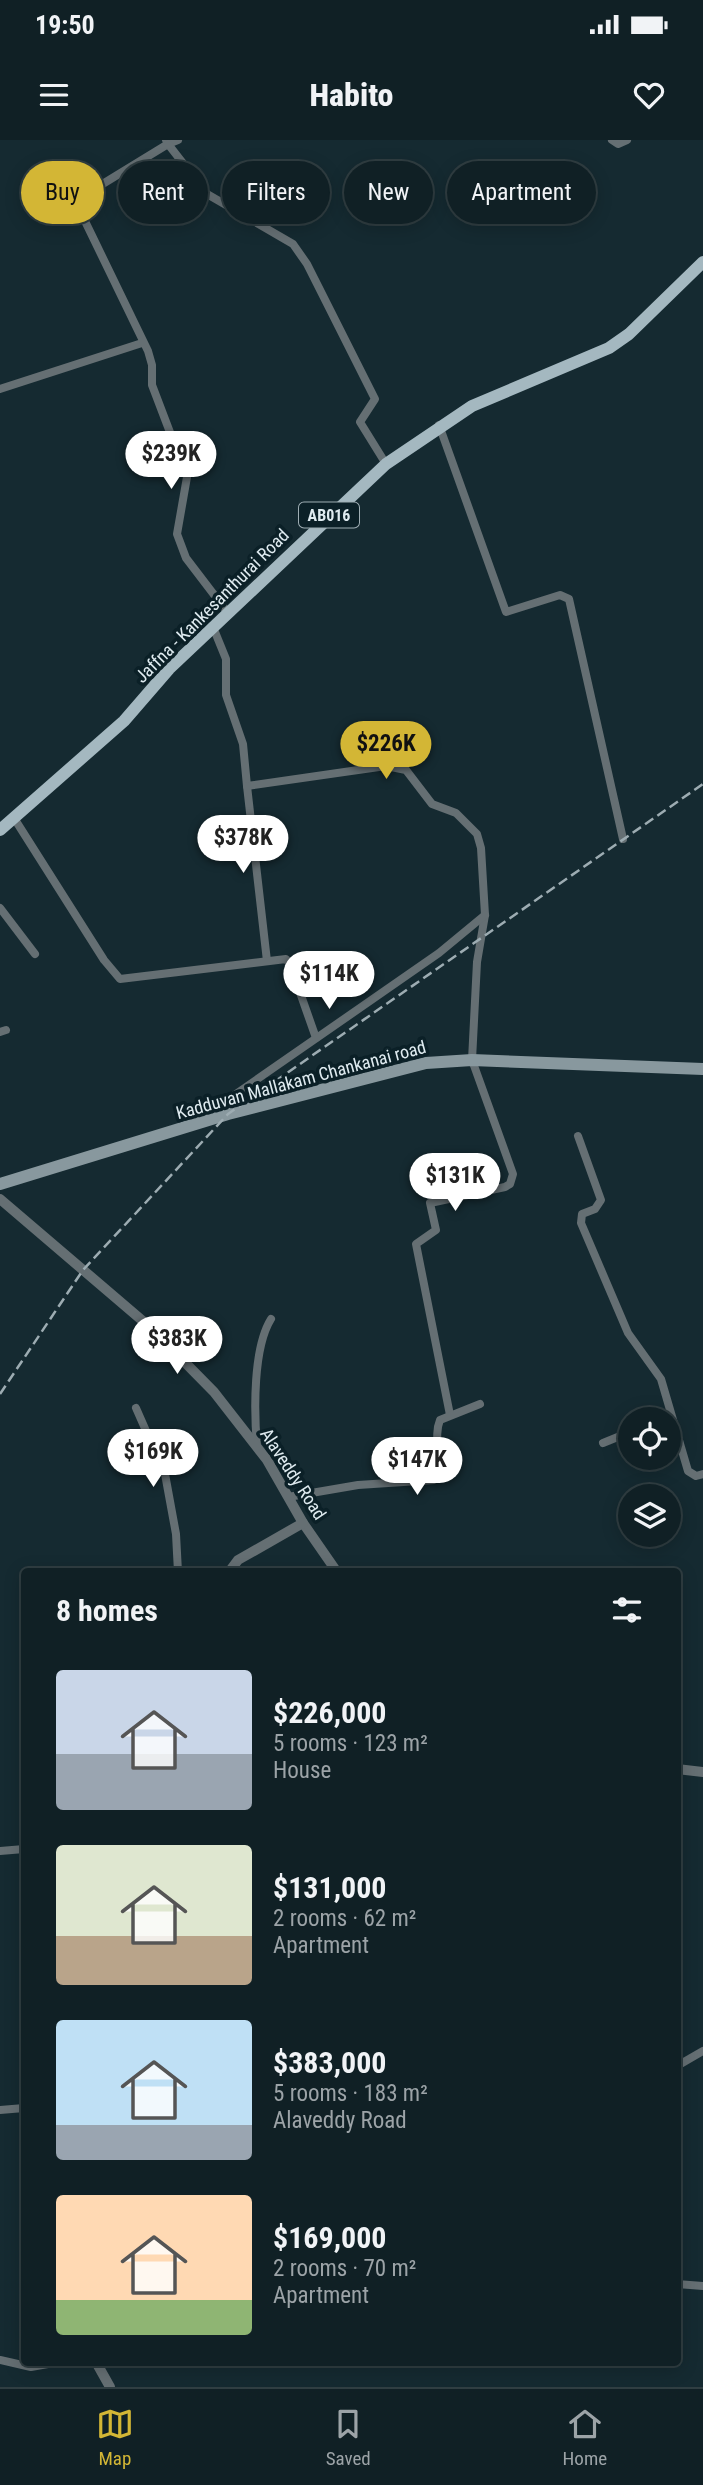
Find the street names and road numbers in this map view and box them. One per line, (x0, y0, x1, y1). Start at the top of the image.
road number: AB016 (299, 502, 359, 528)
street label: Jaffna - Kankesanthurai Road (130, 524, 293, 687)
street label: Kadduvan Mallakam Chankanai road (174, 1036, 428, 1123)
street label: Alaveddy Road (256, 1424, 331, 1523)

